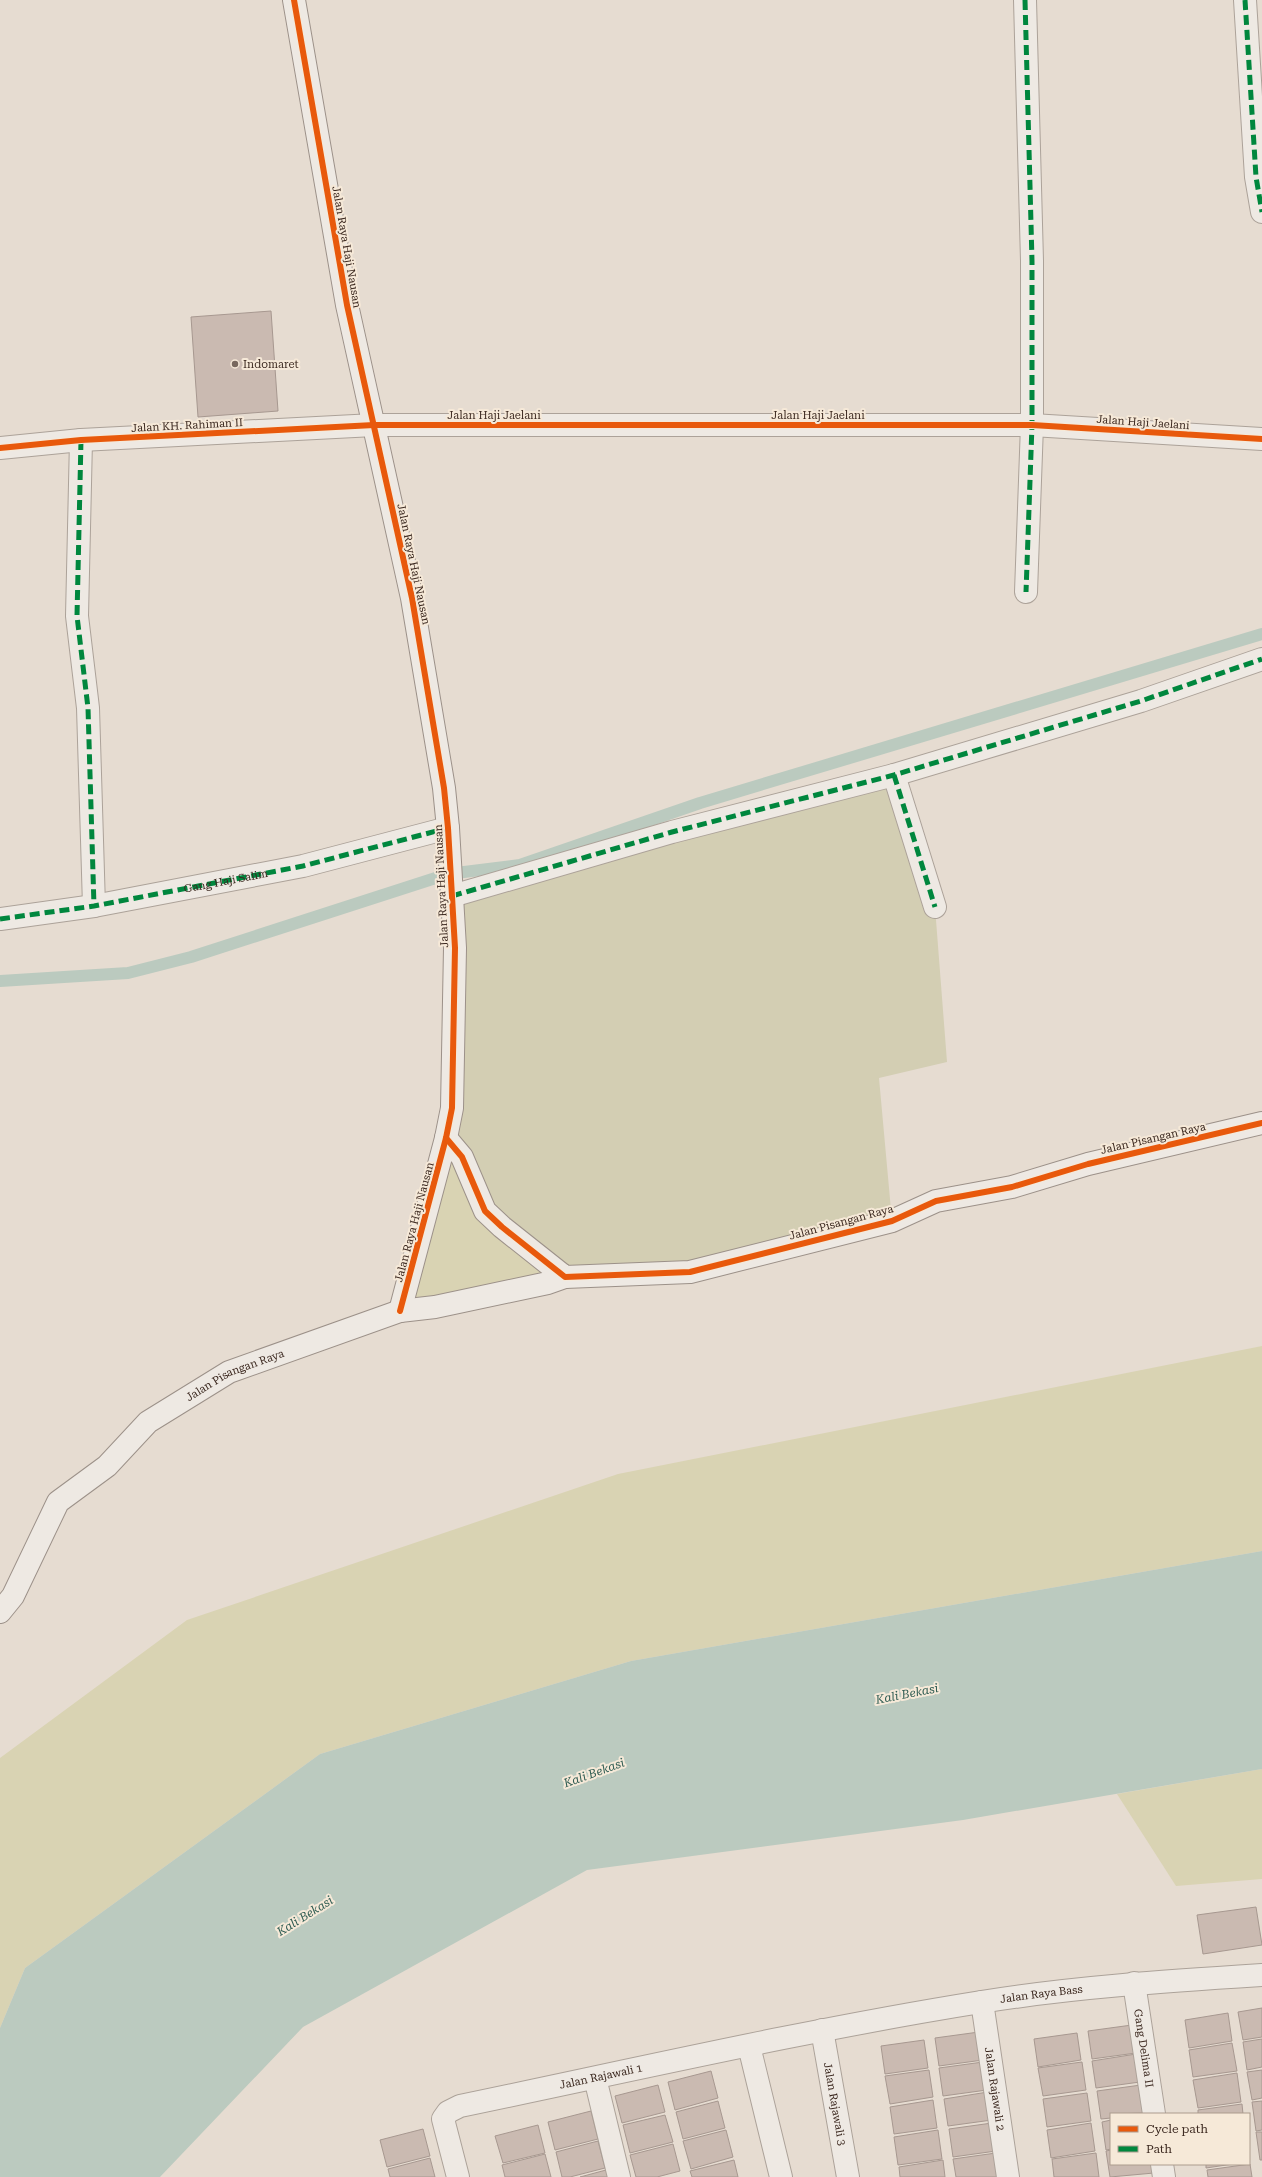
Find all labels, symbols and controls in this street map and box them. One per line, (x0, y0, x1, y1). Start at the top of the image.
street label: Jalan Raya Haji Nausan (329, 185, 364, 309)
place label: Indomaret (243, 358, 299, 371)
marker: Indomaret (230, 359, 240, 369)
street label: Jalan Haji Jaelani (447, 409, 541, 422)
street label: Jalan Haji Jaelani (771, 409, 865, 422)
street label: Jalan Haji Jaelani (1096, 413, 1190, 432)
street label: Jalan KH. Rahiman II (131, 416, 243, 435)
street label: Jalan Raya Haji Nausan (394, 502, 433, 626)
street label: Jalan Raya Haji Nausan (432, 824, 451, 948)
street label: Gang Haji Salim (183, 867, 269, 896)
street label: Jalan Pisangan Raya (1099, 1120, 1207, 1157)
street label: Jalan Raya Haji Nausan (392, 1161, 437, 1284)
street label: Jalan Pisangan Raya (788, 1202, 895, 1243)
street label: Jalan Pisangan Raya (184, 1347, 286, 1404)
water label: Kali Bekasi (874, 1681, 940, 1707)
water label: Kali Bekasi (561, 1755, 626, 1791)
water label: Kali Bekasi (274, 1893, 336, 1939)
street label: Jalan Raya Bass (999, 1983, 1083, 2006)
street label: Gang Delima II (1131, 2008, 1156, 2089)
street label: Jalan Rajawali 2 (982, 2046, 1007, 2132)
street label: Jalan Rajawali 1 (558, 2061, 644, 2092)
street label: Jalan Rajawali 3 (821, 2061, 848, 2147)
legend (1110, 2113, 1250, 2165)
text: Cycle path (1146, 2122, 1208, 2136)
text: Path (1146, 2142, 1172, 2156)

